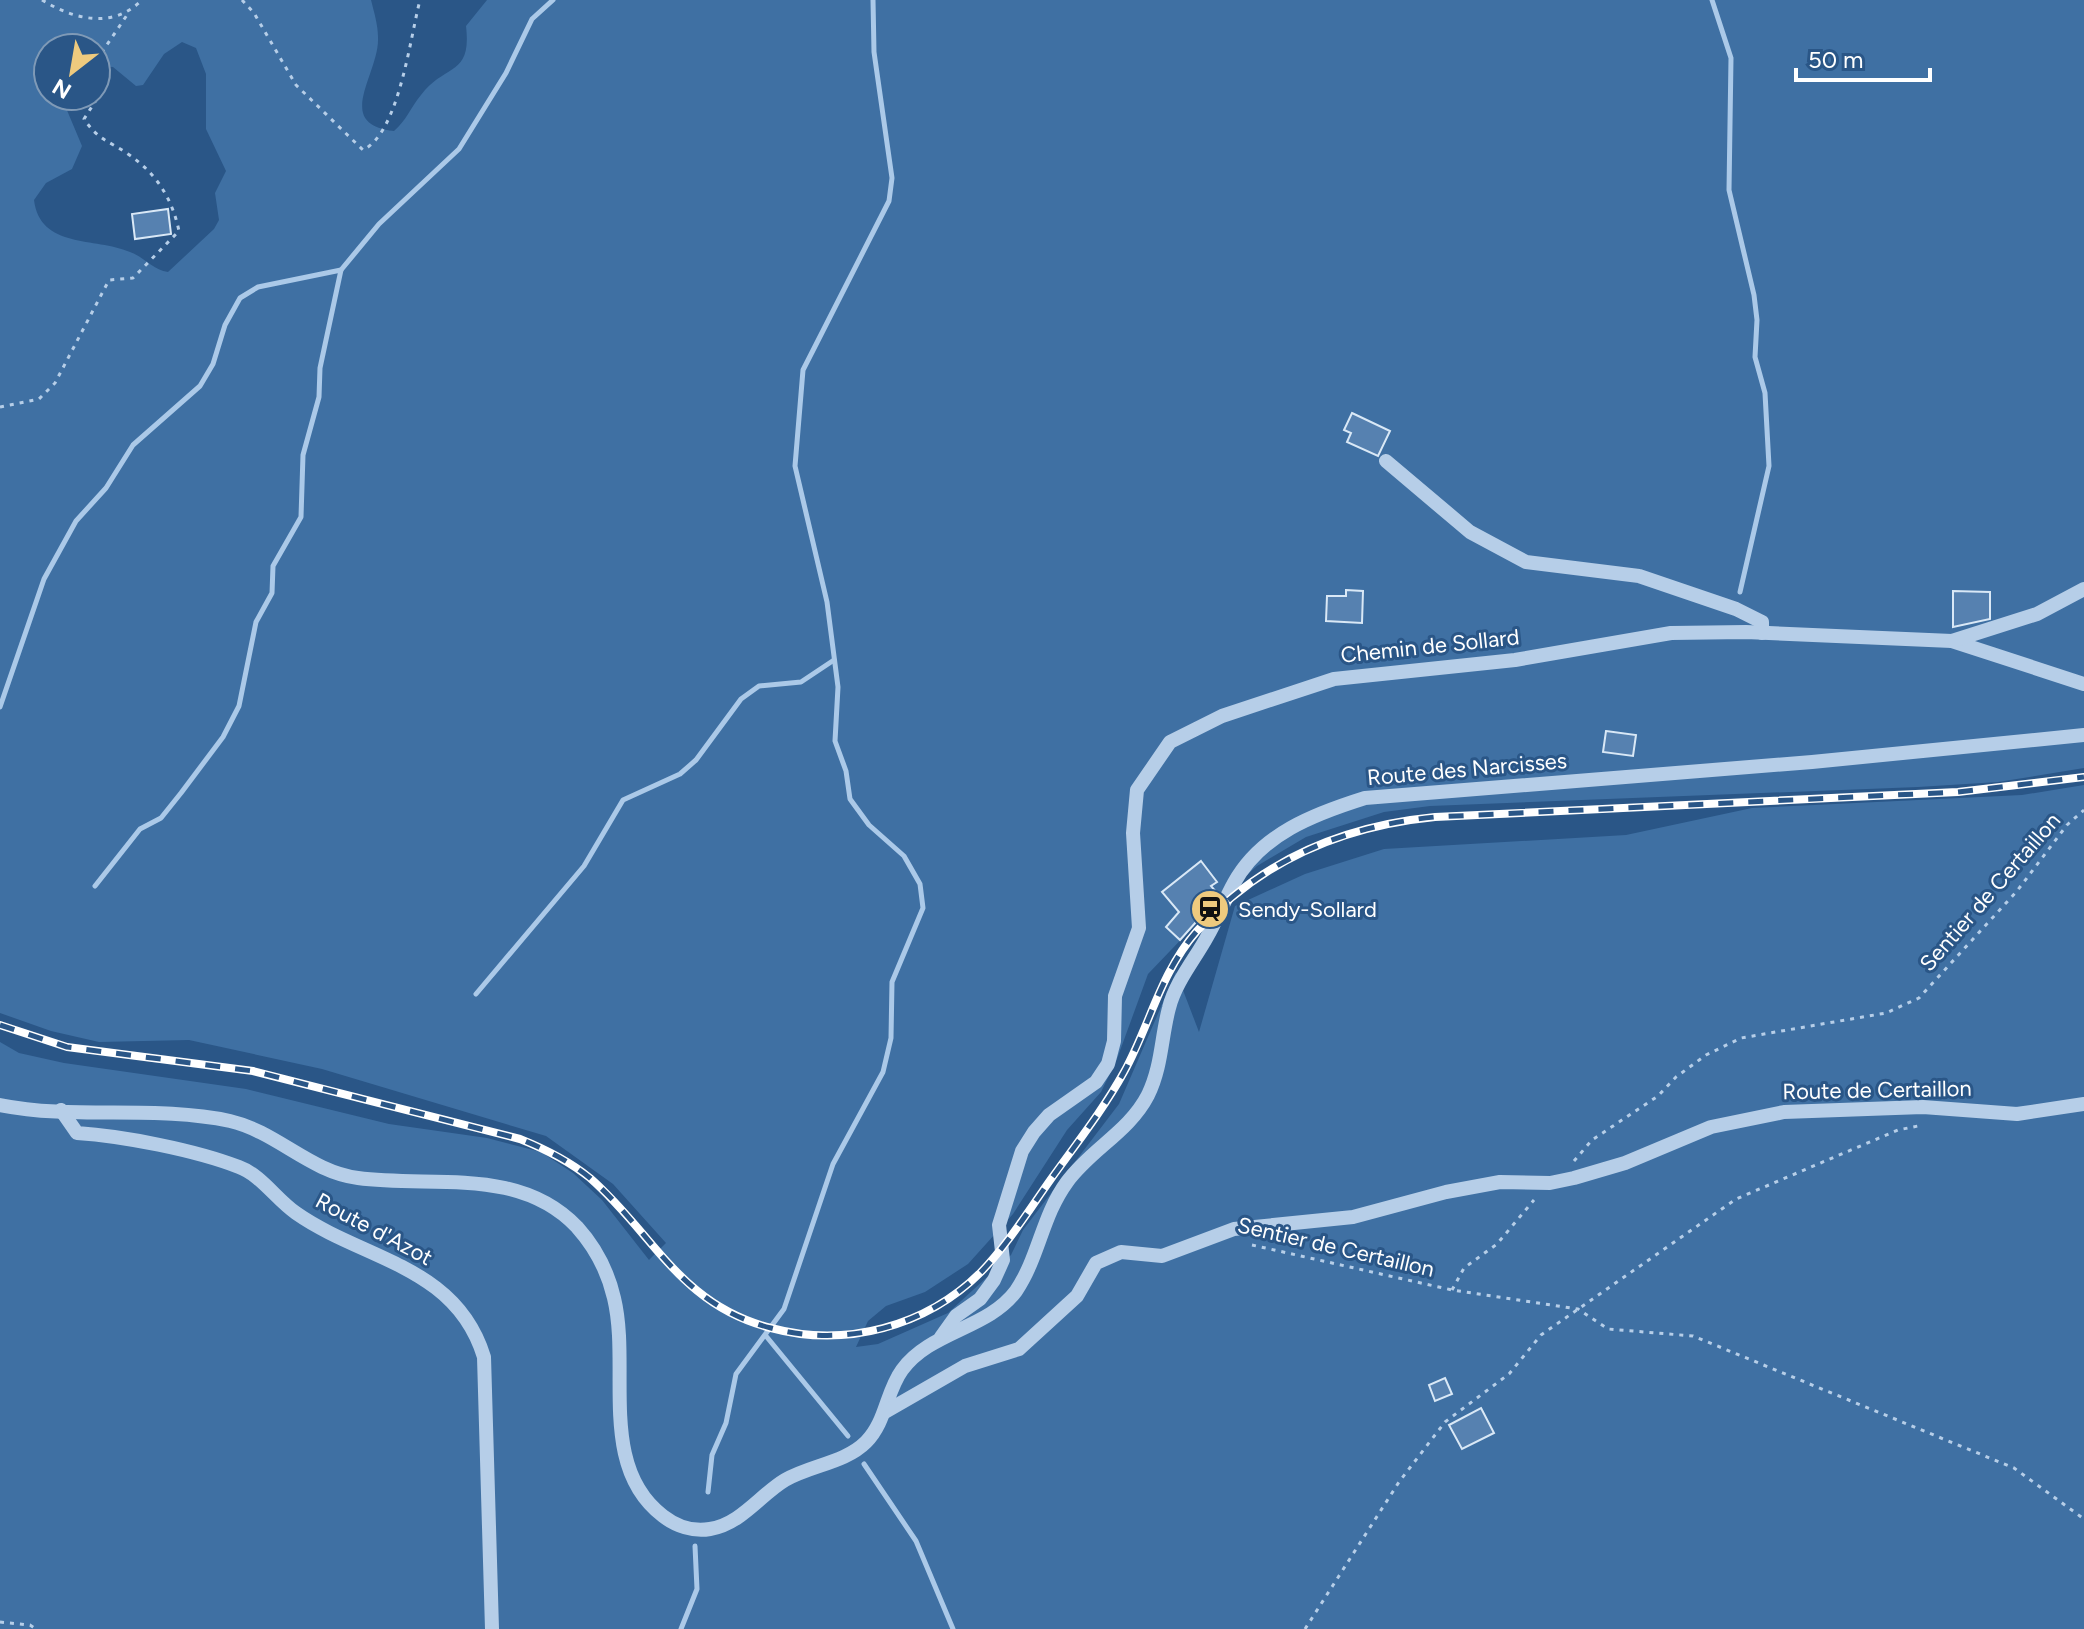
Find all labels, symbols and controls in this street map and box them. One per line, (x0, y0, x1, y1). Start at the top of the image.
north arrow (32, 32, 112, 112)
scale bar (1796, 32, 1930, 82)
text: 50 m (1808, 45, 1864, 74)
text: N (48, 73, 76, 105)
street label: Chemin de Sollard (1339, 623, 1521, 669)
street label: Route des Narcisses (1366, 747, 1568, 791)
street label: Sentier de Certaillon (1914, 807, 2066, 977)
station icon: Sendy-Sollard (1189, 888, 1231, 930)
place label: Sendy-Sollard (1238, 896, 1377, 923)
street label: Route de Certaillon (1782, 1075, 1972, 1105)
street label: Route d'Azot (311, 1187, 437, 1271)
street label: Sentier de Certaillon (1235, 1211, 1437, 1283)

